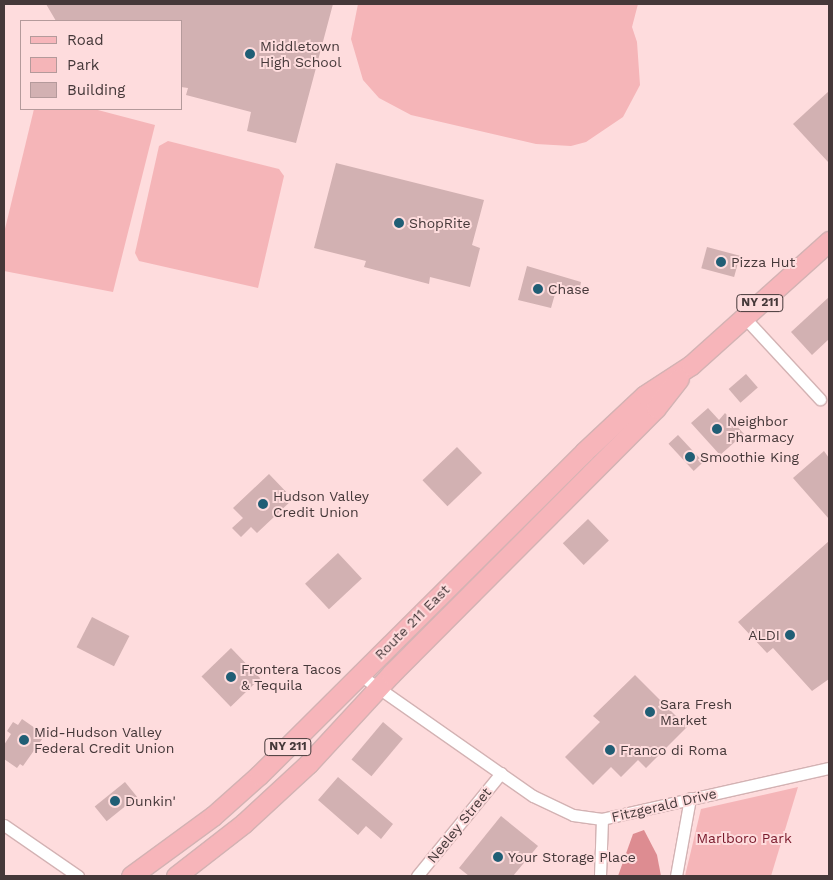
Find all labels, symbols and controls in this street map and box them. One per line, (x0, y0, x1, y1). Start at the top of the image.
legend (20, 20, 182, 110)
text: Road (67, 31, 104, 49)
place label: Middletown High School (260, 38, 341, 70)
marker: Middletown High School (244, 48, 256, 60)
text: Park (67, 56, 99, 74)
text: Building (67, 81, 125, 99)
place label: ShopRite (409, 215, 471, 231)
marker: ShopRite (393, 217, 405, 229)
place label: Pizza Hut (731, 254, 796, 270)
marker: Pizza Hut (715, 256, 727, 268)
place label: Chase (548, 281, 590, 297)
marker: Chase (532, 283, 544, 295)
road number: NY 211 (735, 294, 785, 312)
place label: Neighbor Pharmacy (727, 413, 794, 446)
marker: Neighbor Pharmacy (711, 423, 723, 435)
place label: Smoothie King (700, 449, 799, 465)
marker: Smoothie King (684, 451, 696, 463)
place label: Hudson Valley Credit Union (273, 488, 369, 520)
marker: Hudson Valley Credit Union (257, 498, 269, 510)
street label: Route 211 East (371, 581, 453, 663)
place label: ALDI (748, 627, 780, 643)
marker: ALDI (784, 629, 796, 641)
place label: Frontera Tacos & Tequila (241, 661, 342, 694)
marker: Frontera Tacos & Tequila (225, 671, 237, 683)
place label: Sara Fresh Market (660, 696, 733, 729)
marker: Sara Fresh Market (644, 706, 656, 718)
place label: Mid-Hudson Valley Federal Credit Union (34, 724, 175, 756)
marker: Mid-Hudson Valley Federal Credit Union (18, 734, 30, 746)
road number: NY 211 (263, 738, 313, 756)
place label: Franco di Roma (620, 742, 727, 758)
marker: Franco di Roma (604, 744, 616, 756)
street label: Neeley Street (423, 784, 495, 866)
street label: Fitzgerald Drive (610, 785, 718, 825)
place label: Dunkin' (125, 793, 176, 809)
marker: Dunkin' (109, 795, 121, 807)
park label: Marlboro Park (696, 830, 792, 846)
place label: Your Storage Place (508, 849, 636, 865)
marker: Your Storage Place (492, 851, 504, 863)

